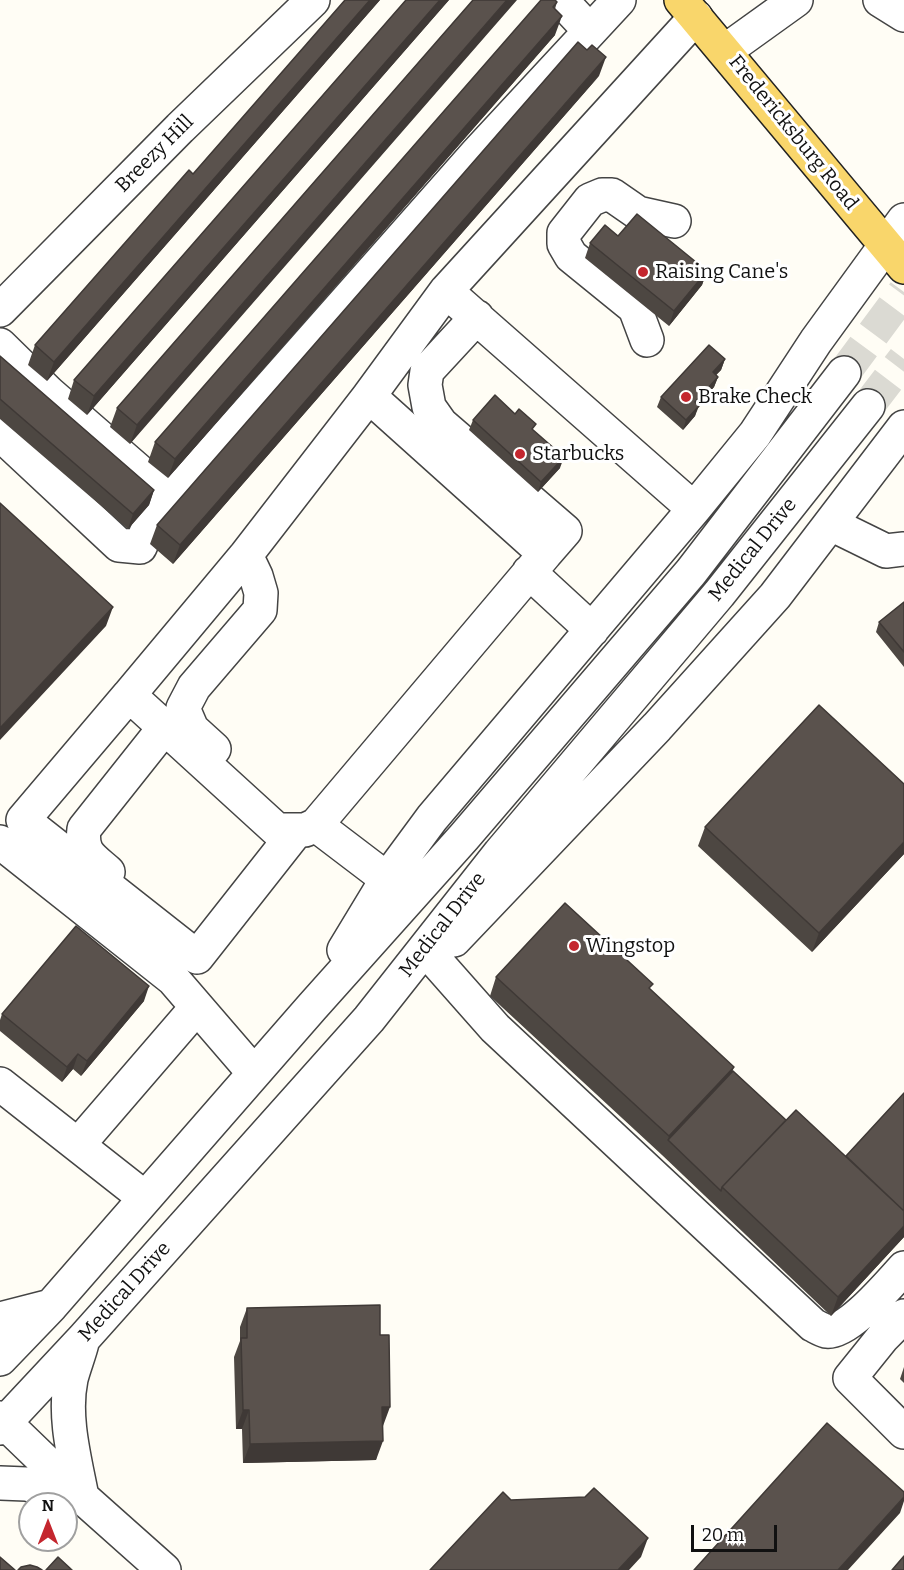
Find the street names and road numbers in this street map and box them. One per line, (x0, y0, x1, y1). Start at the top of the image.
street label: Fredericksburg Road (723, 51, 863, 215)
street label: Breezy Hill (111, 110, 199, 198)
street label: Medical Drive (704, 493, 802, 607)
street label: Medical Drive (395, 868, 491, 982)
street label: Medical Drive (74, 1237, 176, 1347)

